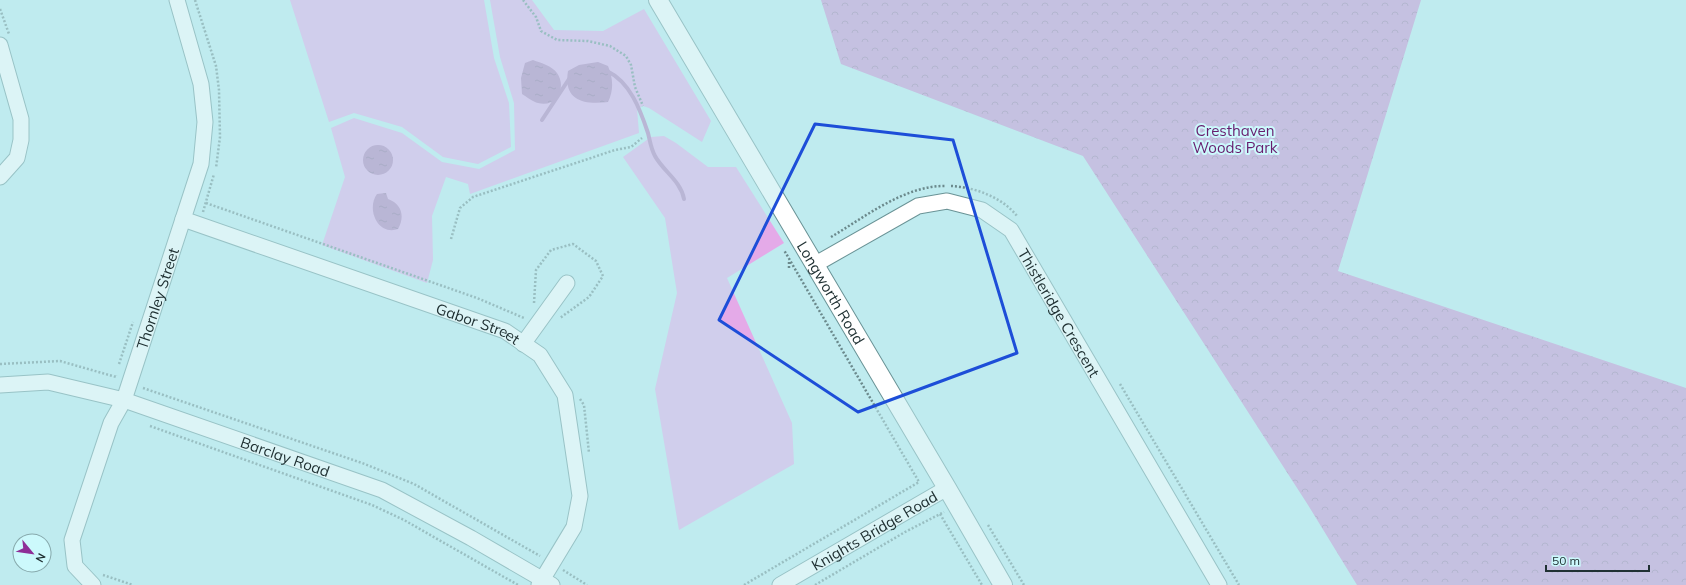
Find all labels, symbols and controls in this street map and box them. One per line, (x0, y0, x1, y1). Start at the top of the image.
park label: Cresthaven Woods Park (1193, 121, 1278, 157)
street label: Longworth Road (793, 237, 869, 348)
street label: Thornley Street (132, 245, 183, 352)
street label: Thistleridge Crescent (1014, 245, 1104, 380)
street label: Gabor Street (434, 298, 524, 348)
street label: Barclay Road (238, 432, 332, 481)
street label: Knights Bridge Road (808, 486, 941, 574)
north arrow (12, 533, 52, 573)
scale bar (1546, 547, 1649, 573)
text: N (33, 551, 49, 565)
text: 50 m (1552, 553, 1580, 568)

